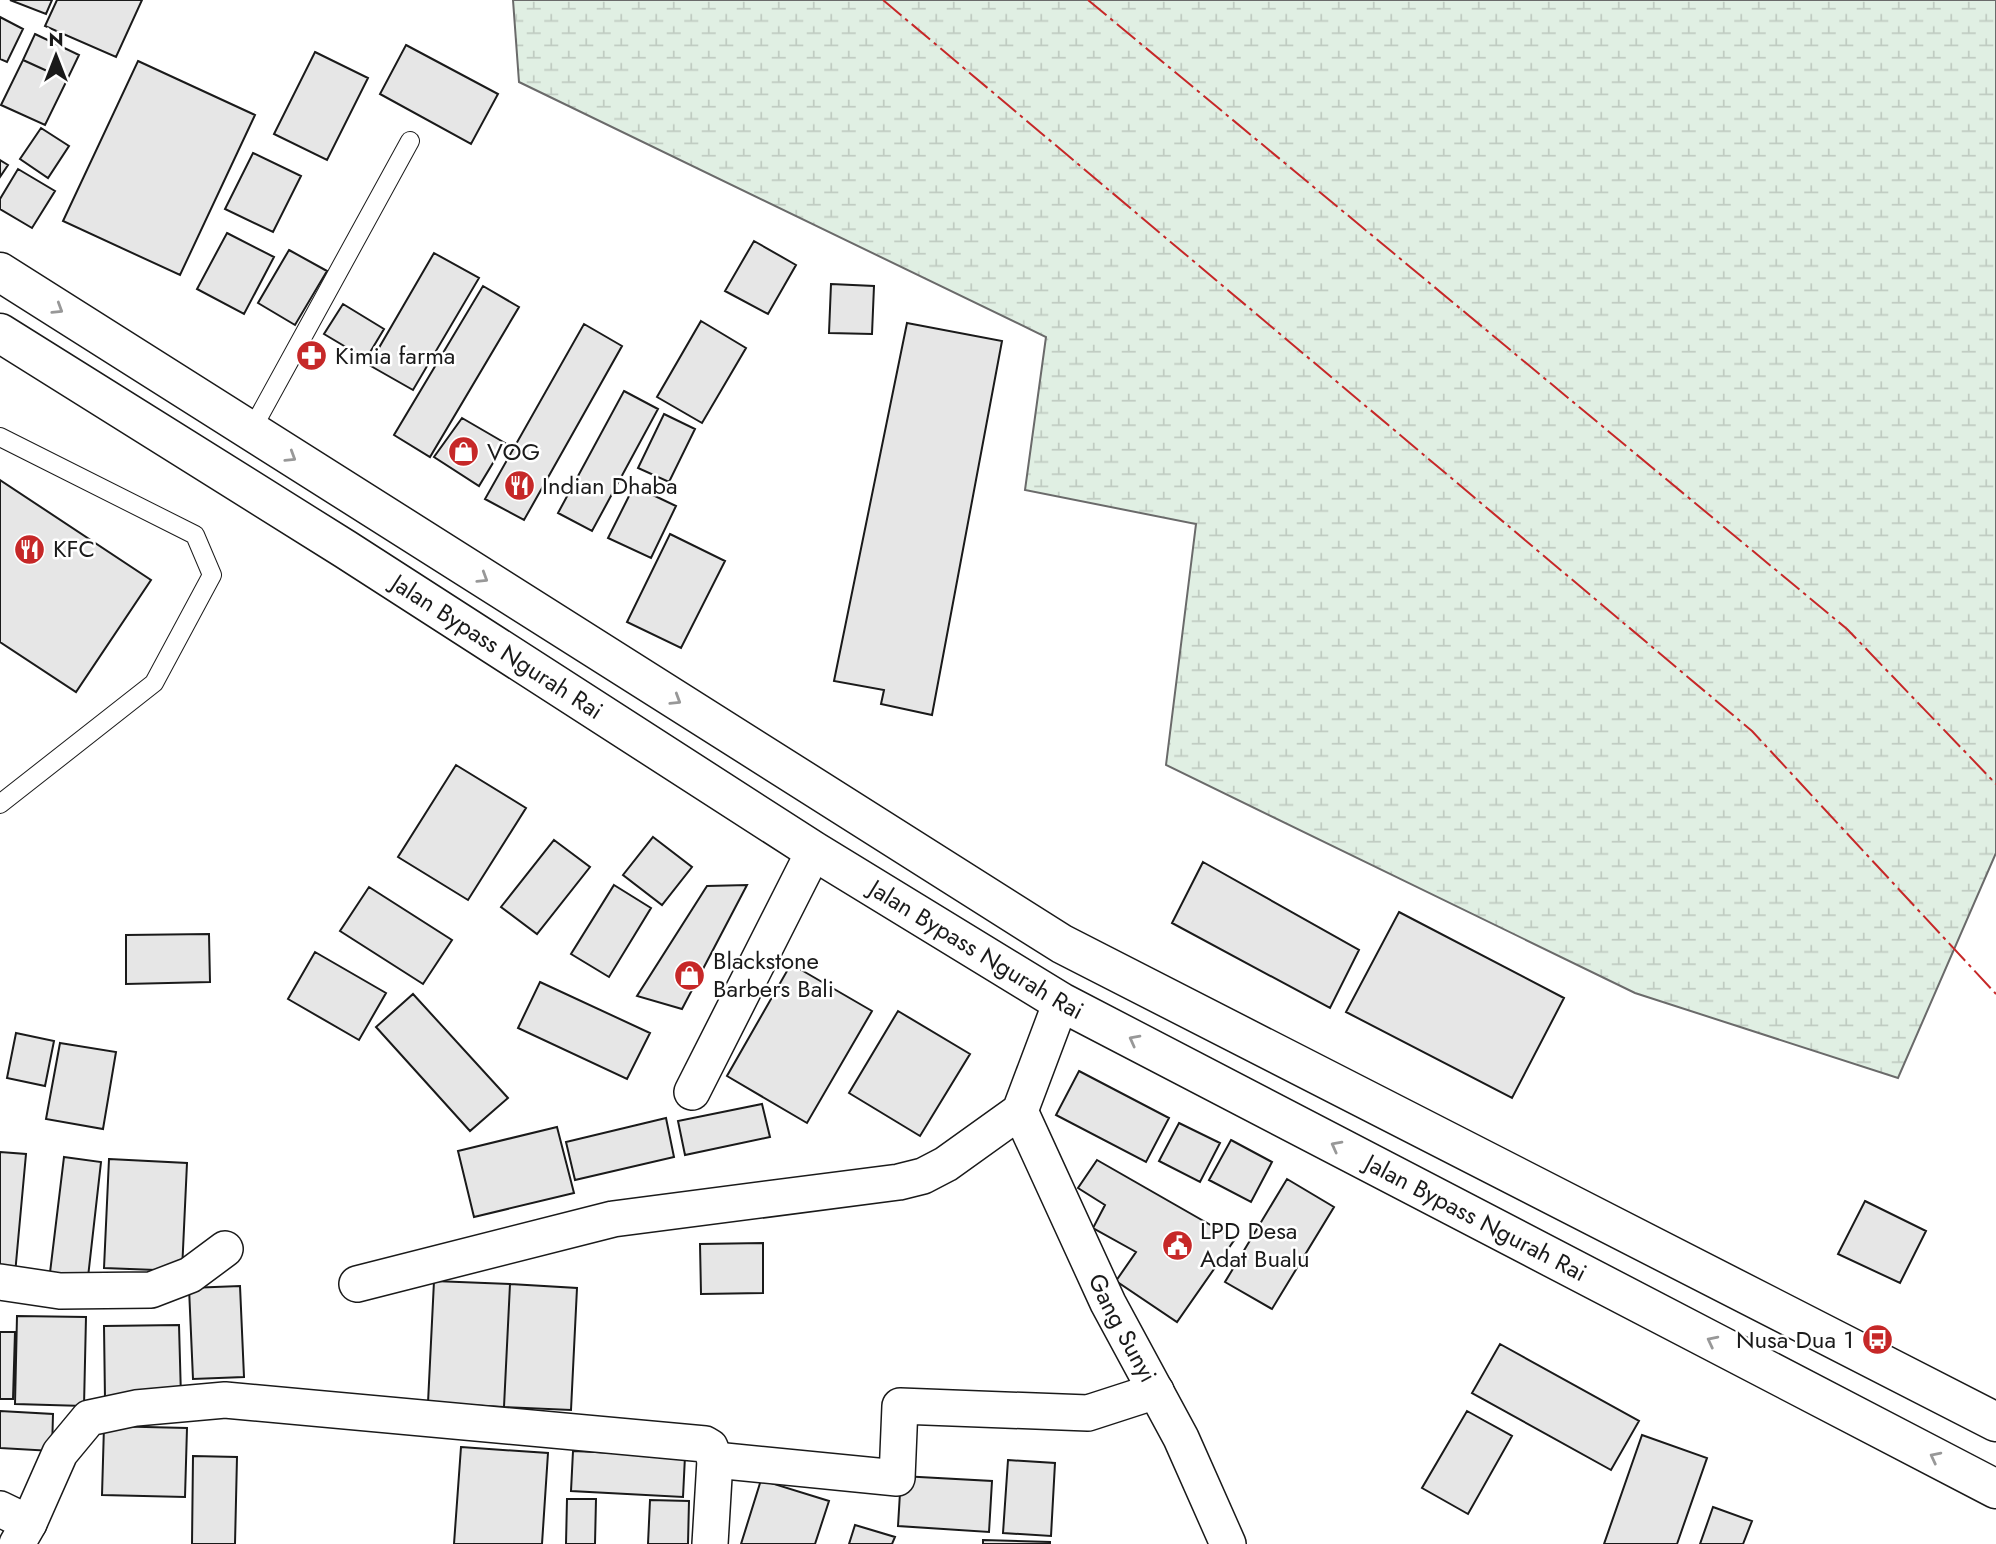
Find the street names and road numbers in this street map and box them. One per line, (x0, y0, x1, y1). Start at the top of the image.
street label: Jalan Bypass Ngurah Rai (382, 564, 610, 728)
street label: Jalan Bypass Ngurah Rai (860, 869, 1090, 1028)
street label: Jalan Bypass Ngurah Rai (1356, 1144, 1593, 1290)
street label: Gang Sunyi (1080, 1268, 1166, 1389)

